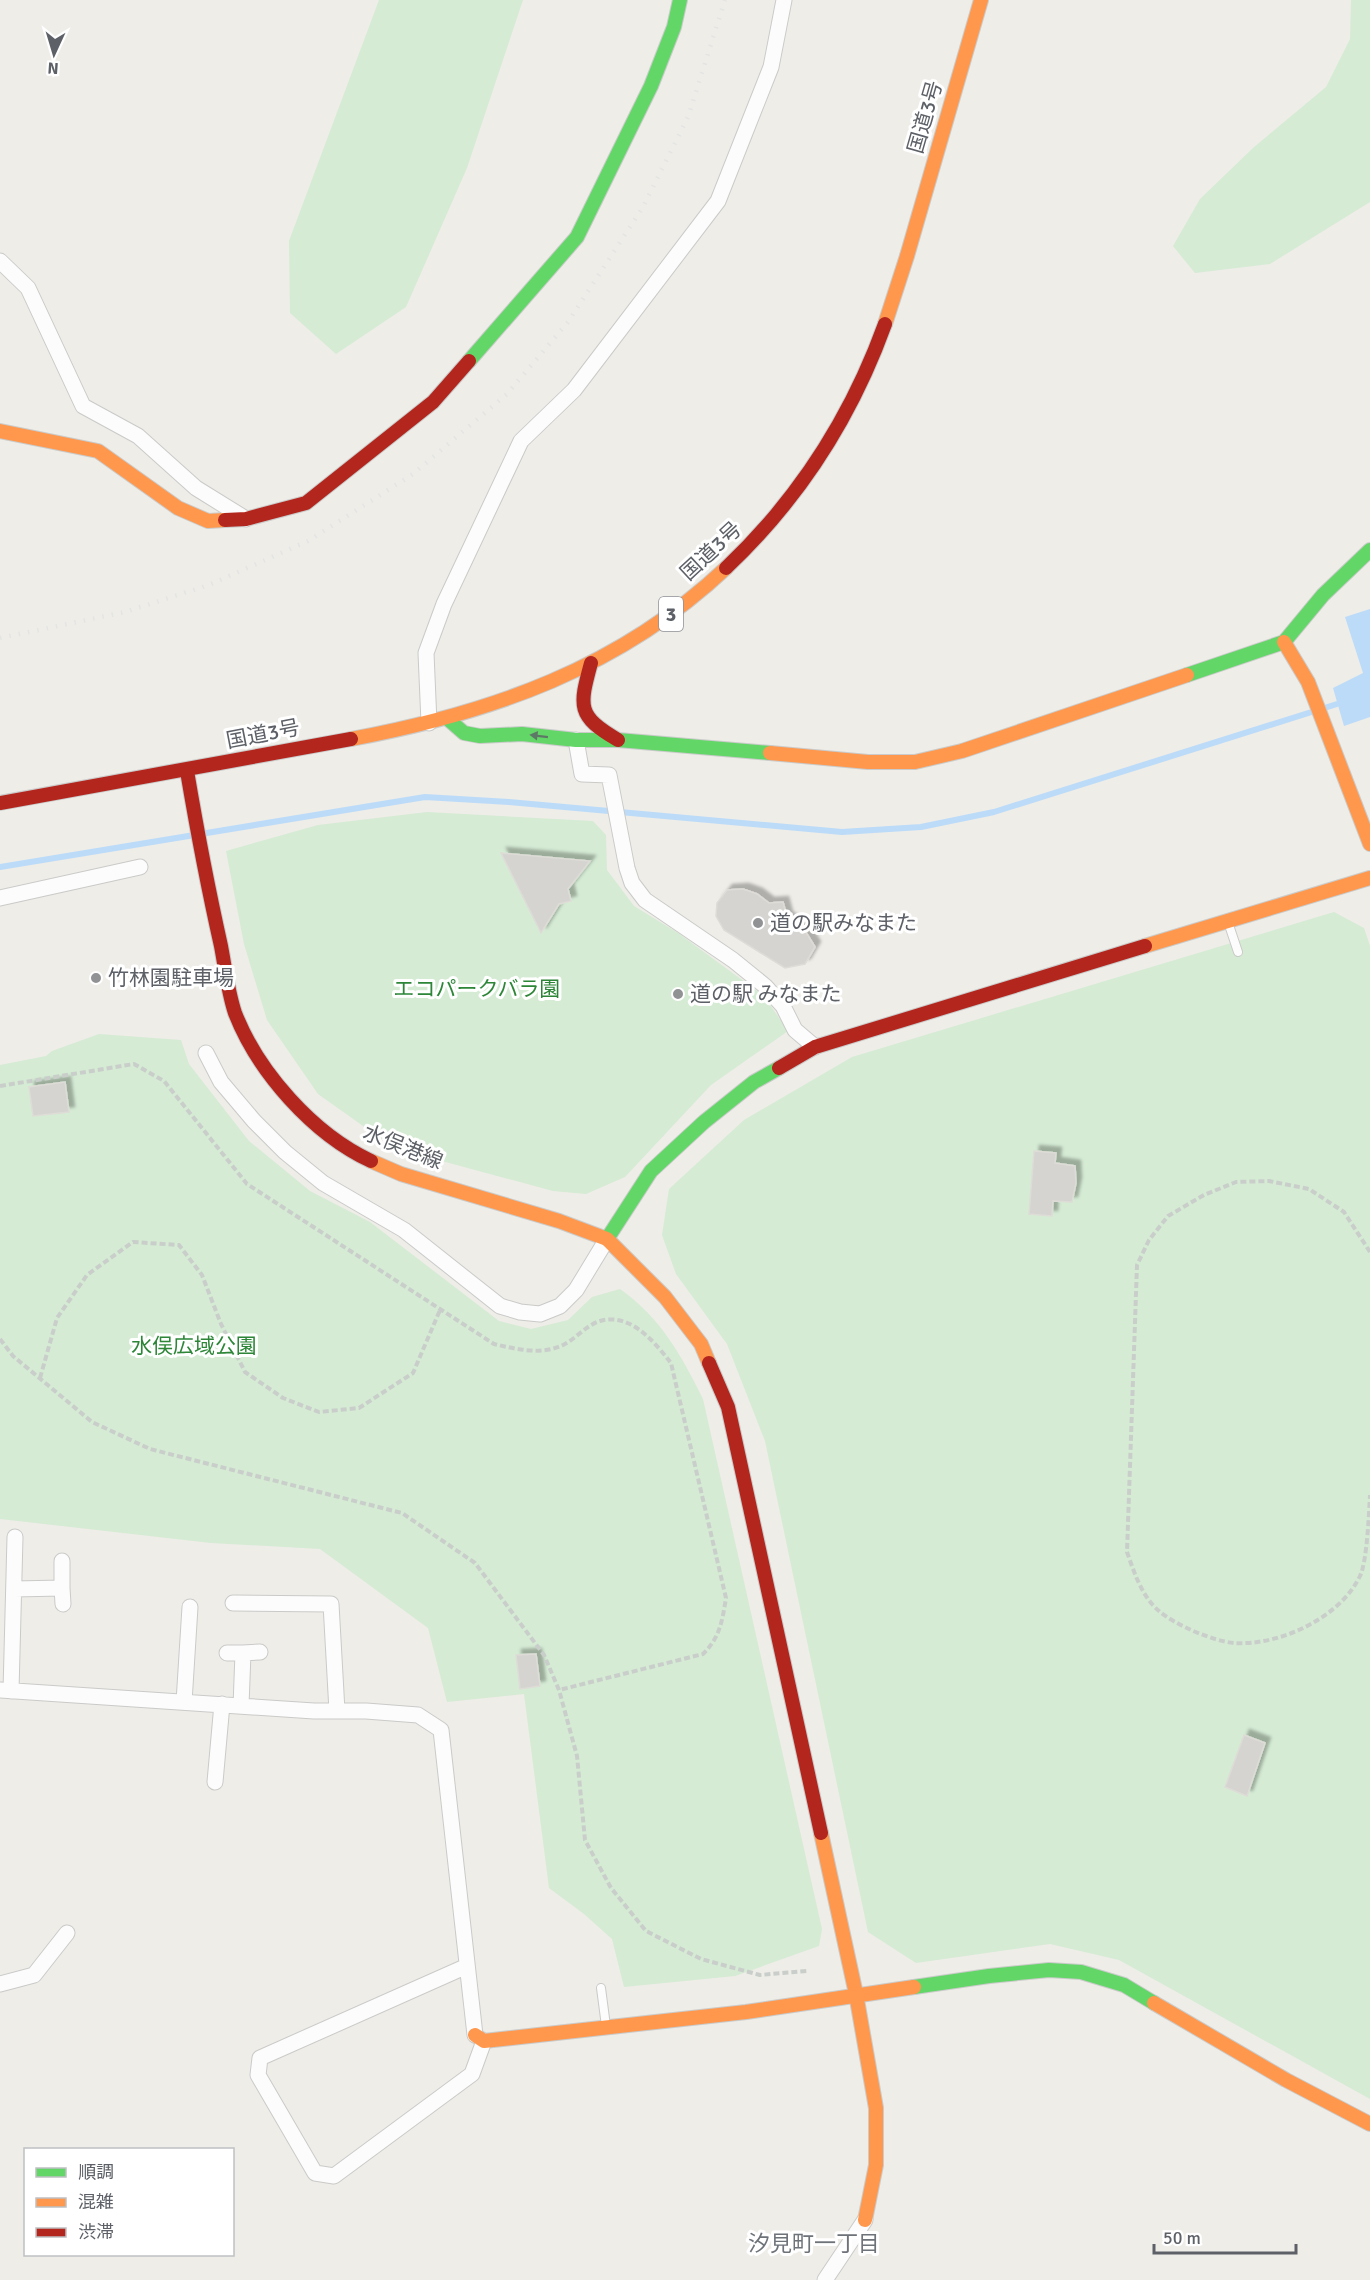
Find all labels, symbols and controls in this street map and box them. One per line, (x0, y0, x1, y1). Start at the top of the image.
north arrow (24, 24, 84, 84)
text: N (47, 58, 59, 78)
street label: 国道3号 (902, 78, 948, 156)
street label: 国道3号 (675, 516, 747, 586)
road number: 3 (659, 597, 683, 631)
street label: 国道3号 (224, 714, 302, 754)
one-way arrow (529, 731, 548, 741)
place label: 道の駅みなまた (770, 910, 917, 936)
marker: 道の駅みなまた (751, 916, 765, 930)
place label: 竹林園駐車場 (108, 965, 234, 991)
marker: 竹林園駐車場 (89, 971, 103, 985)
park label: エコパークバラ園 (394, 976, 560, 1002)
place label: 道の駅 みなまた (690, 981, 842, 1007)
marker: 道の駅 みなまた (671, 987, 685, 1001)
street label: 水俣港線 (359, 1119, 447, 1175)
park label: 水俣広域公園 (131, 1333, 257, 1359)
legend (24, 2148, 234, 2256)
text: 順調 (78, 2161, 114, 2183)
text: 混雑 (78, 2191, 114, 2213)
scale bar (1154, 2217, 1296, 2255)
text: 渋滞 (78, 2221, 114, 2243)
text: 50 m (1163, 2227, 1201, 2249)
district label: 汐見町一丁目 (748, 2230, 880, 2257)

